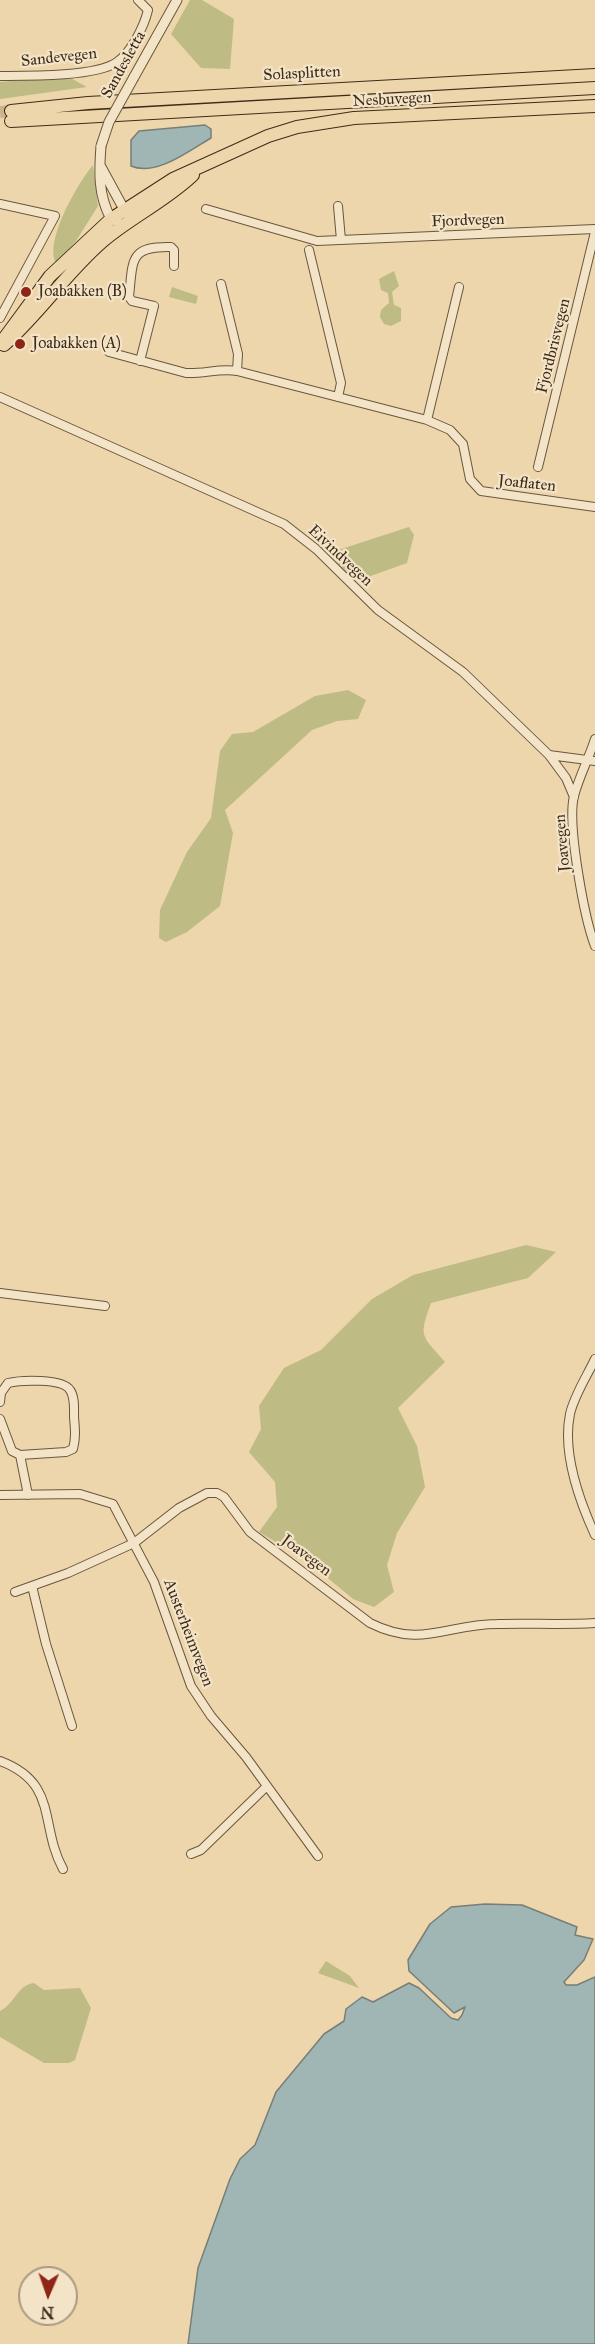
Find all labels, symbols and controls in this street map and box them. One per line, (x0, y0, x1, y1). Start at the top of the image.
street label: Sandesletta (98, 28, 150, 102)
street label: Sandevegen (20, 44, 98, 72)
street label: Solasplitten (263, 62, 341, 86)
street label: Nesbuvegen (352, 88, 432, 112)
street label: Fjordvegen (431, 210, 505, 232)
place label: Joabakken (B) (38, 282, 127, 302)
marker: Joabakken (B) (19, 285, 33, 299)
street label: Fjordbrisvegen (533, 296, 575, 396)
place label: Joabakken (A) (32, 334, 121, 354)
marker: Joabakken (A) (13, 337, 27, 351)
street label: Joaflaten (497, 471, 557, 497)
street label: Eivindvegen (304, 521, 376, 591)
street label: Joavegen (551, 813, 575, 873)
street label: Joavegen (277, 1531, 335, 1581)
street label: Austerheimvegen (159, 1577, 217, 1689)
north arrow (18, 2266, 78, 2326)
text: N (40, 2303, 55, 2322)

